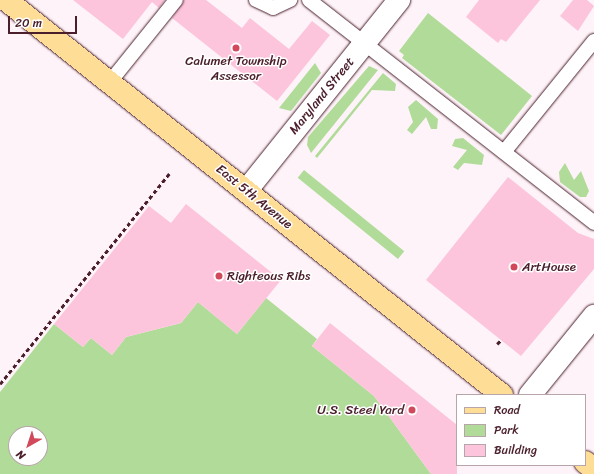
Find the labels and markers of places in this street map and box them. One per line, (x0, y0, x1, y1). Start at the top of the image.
marker: Calumet Township Assessor (231, 43, 241, 53)
place label: Calumet Township Assessor (185, 54, 287, 85)
place label: ArtHouse (522, 259, 576, 275)
marker: ArtHouse (509, 262, 519, 272)
place label: Righteous Ribs (227, 268, 311, 284)
marker: Righteous Ribs (214, 271, 224, 281)
place label: U.S. Steel Yard (317, 402, 404, 418)
marker: U.S. Steel Yard (407, 405, 417, 415)

